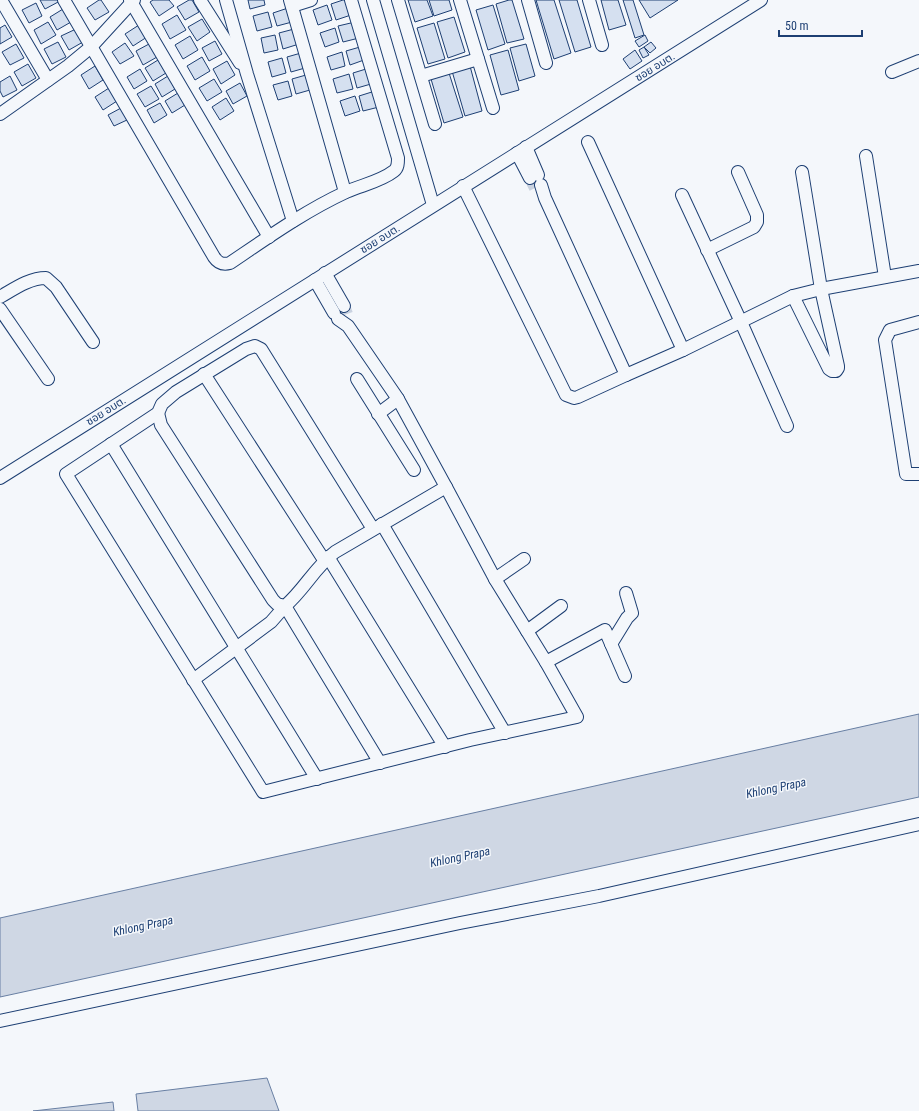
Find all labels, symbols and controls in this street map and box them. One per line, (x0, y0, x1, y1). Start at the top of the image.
scale bar (779, 12, 862, 38)
text: 50 m (785, 19, 809, 33)
street label: ซอย อบต. (633, 50, 677, 84)
street label: ซอย อบต. (358, 222, 402, 256)
street label: ซอย อบต. (84, 394, 128, 428)
water label: Khlong Prapa (745, 775, 807, 801)
water label: Khlong Prapa (429, 844, 491, 870)
water label: Khlong Prapa (112, 913, 174, 939)

